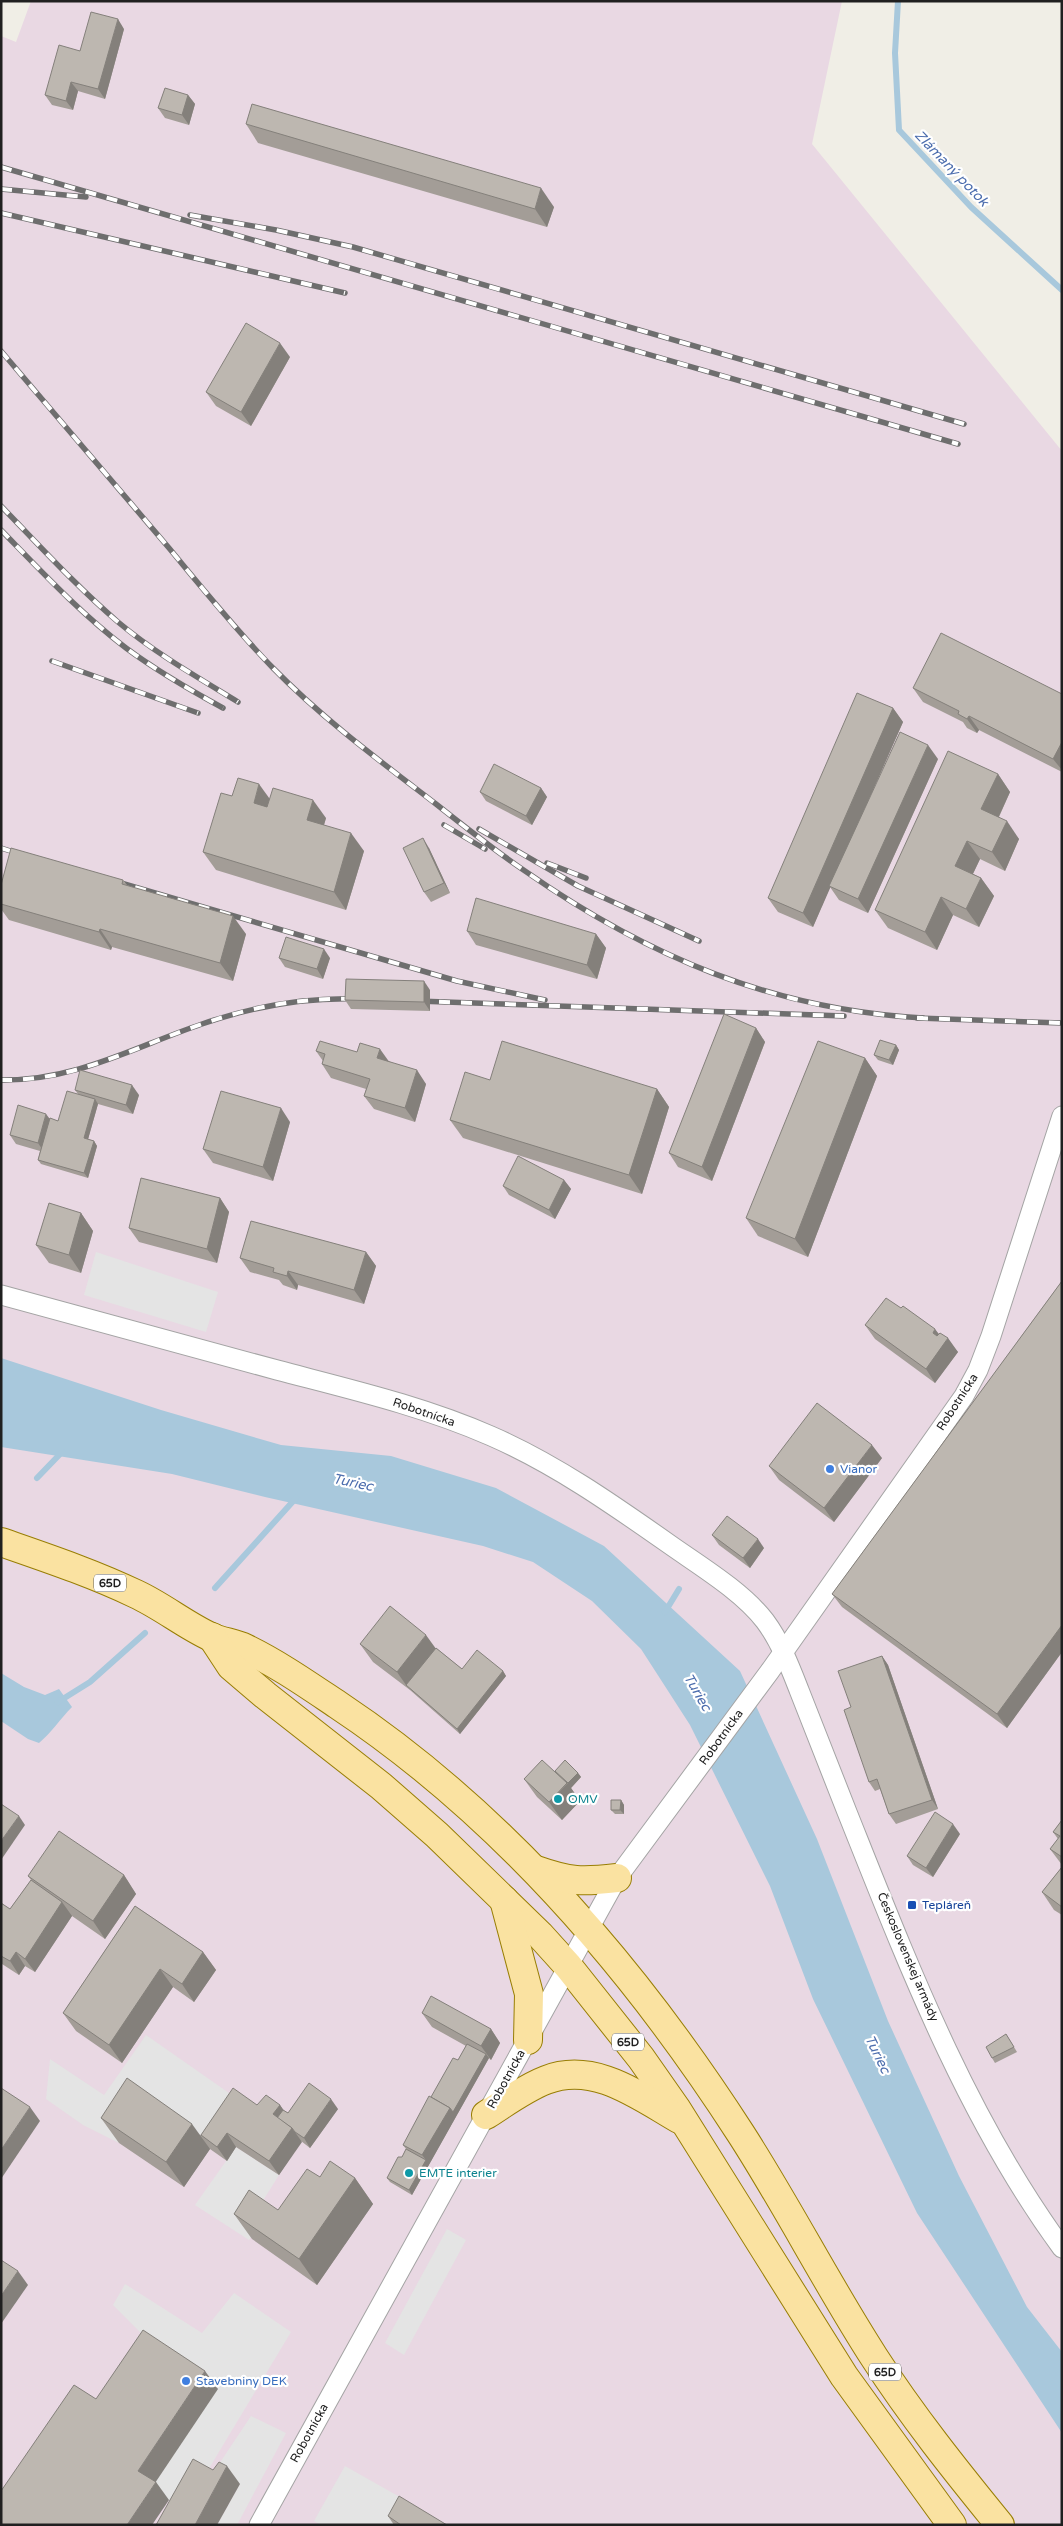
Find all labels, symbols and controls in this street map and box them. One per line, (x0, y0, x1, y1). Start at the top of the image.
water label: Zlámaný potok (911, 127, 993, 211)
street label: Robotnícka (933, 1371, 981, 1433)
street label: Robotnícka (391, 1395, 457, 1429)
place label: Vianor (840, 1462, 878, 1476)
marker: Vianor (824, 1463, 836, 1475)
water label: Turiec (331, 1470, 376, 1495)
road number: 65D (94, 1575, 126, 1592)
water label: Turiec (680, 1670, 716, 1715)
street label: Robotnícka (696, 1707, 746, 1767)
place label: OMV (568, 1792, 598, 1806)
marker: OMV (552, 1793, 564, 1805)
street label: Československej armády (874, 1890, 942, 2024)
place label: Tepláreň (922, 1898, 971, 1912)
marker: Tepláreň (906, 1899, 918, 1911)
water label: Turiec (861, 2032, 895, 2078)
road number: 65D (612, 2034, 644, 2050)
street label: Robotnícka (484, 2047, 528, 2111)
place label: EMTE interier (419, 2166, 497, 2180)
marker: EMTE interier (403, 2167, 415, 2179)
road number: 65D (869, 2364, 901, 2380)
place label: Stavebniny DEK (196, 2374, 287, 2388)
marker: Stavebniny DEK (180, 2375, 192, 2387)
street label: Robotnícka (287, 2401, 331, 2465)

